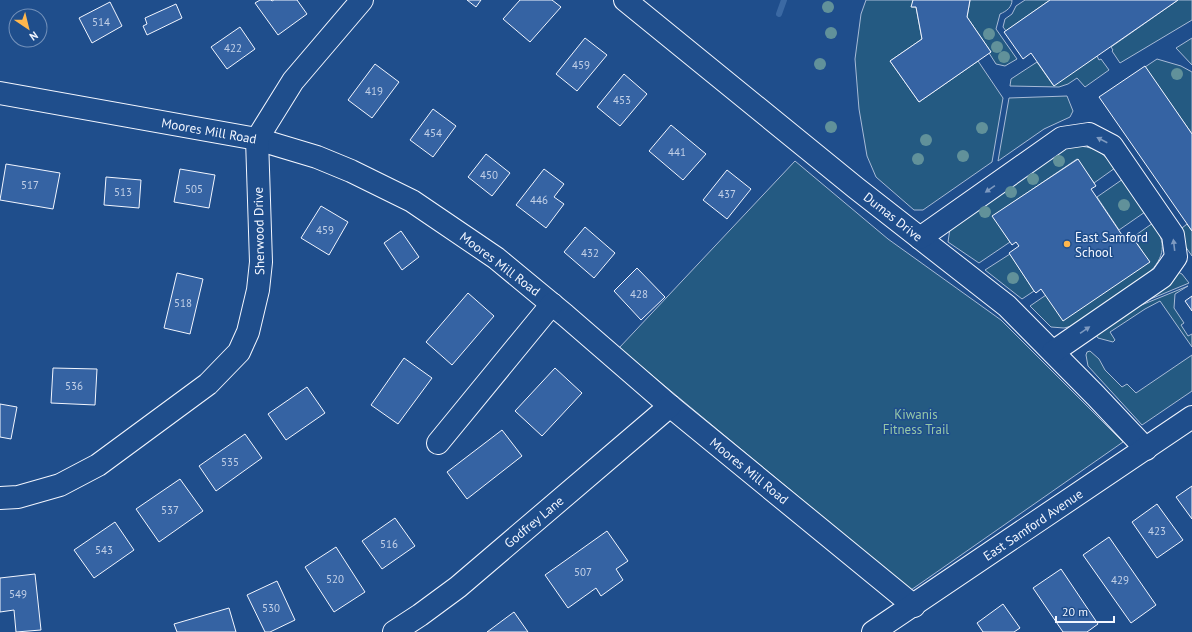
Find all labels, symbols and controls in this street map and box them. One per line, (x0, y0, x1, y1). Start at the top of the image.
north arrow (8, 8, 48, 48)
house number: 514 (92, 15, 110, 29)
text: N (27, 28, 41, 44)
house number: 422 (224, 41, 242, 55)
house number: 459 (572, 58, 590, 72)
house number: 419 (365, 84, 383, 98)
house number: 453 (613, 93, 631, 107)
street label: Moores Mill Road (160, 114, 258, 148)
house number: 454 (424, 126, 442, 140)
one-way arrow (1096, 137, 1107, 144)
house number: 441 (668, 145, 686, 159)
house number: 450 (480, 168, 498, 182)
house number: 517 (21, 178, 39, 192)
house number: 505 (185, 182, 203, 196)
house number: 513 (114, 185, 132, 199)
one-way arrow (984, 185, 995, 193)
street label: Sherwood Drive (250, 187, 268, 275)
house number: 437 (718, 187, 736, 201)
street label: Dumas Drive (860, 189, 926, 245)
house number: 446 (530, 193, 548, 207)
house number: 459 (316, 223, 334, 237)
street label: Moores Mill Road (456, 228, 544, 300)
place label: East Samford School (1075, 229, 1148, 261)
marker: East Samford School (1062, 239, 1072, 249)
one-way arrow (1171, 239, 1177, 251)
house number: 432 (581, 246, 599, 260)
house number: 428 (630, 287, 648, 301)
house number: 518 (174, 296, 192, 310)
one-way arrow (1080, 326, 1090, 334)
house number: 536 (65, 379, 83, 393)
park label: Kiwanis Fitness Trail (883, 406, 949, 438)
street label: Moores Mill Road (706, 434, 792, 508)
house number: 535 (221, 455, 239, 469)
street label: East Samford Avenue (980, 485, 1086, 565)
street label: Godfrey Lane (501, 492, 567, 552)
house number: 537 (161, 503, 179, 517)
house number: 423 (1148, 524, 1166, 538)
house number: 516 (380, 537, 398, 551)
house number: 543 (95, 543, 113, 557)
house number: 507 (574, 565, 592, 579)
house number: 520 (326, 572, 344, 586)
house number: 429 (1111, 573, 1129, 587)
house number: 549 (9, 587, 27, 601)
scale bar (1056, 598, 1114, 624)
house number: 530 (262, 601, 280, 615)
text: 20 m (1062, 604, 1088, 619)

